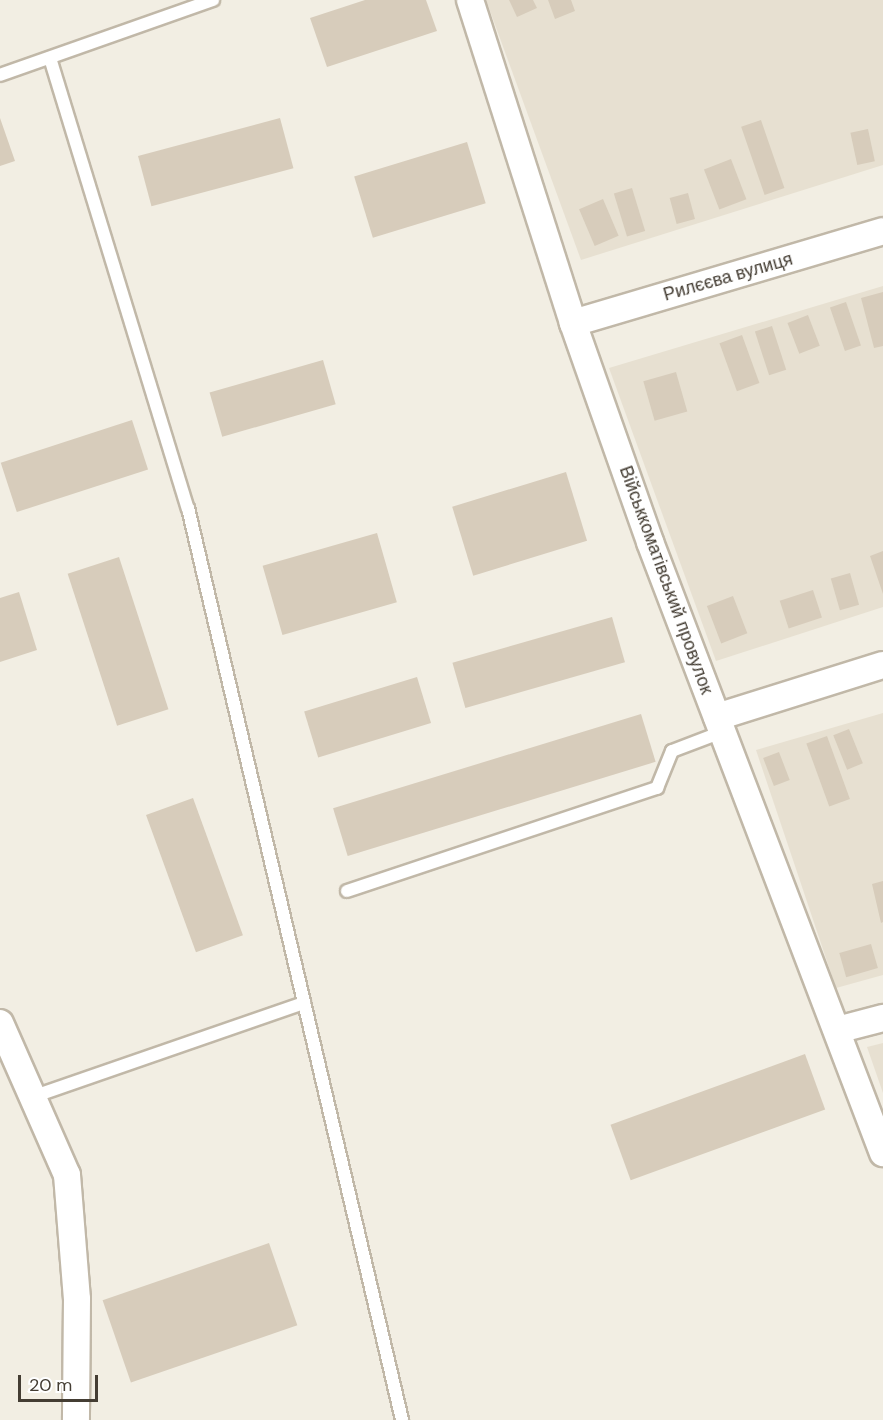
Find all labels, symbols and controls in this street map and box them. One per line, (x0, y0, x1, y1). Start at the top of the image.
street label: Рилєєва вулиця (661, 248, 795, 306)
street label: Військкоматівський провулок (615, 463, 717, 697)
scale bar (21, 1363, 100, 1401)
text: 20 m (29, 1373, 72, 1397)

